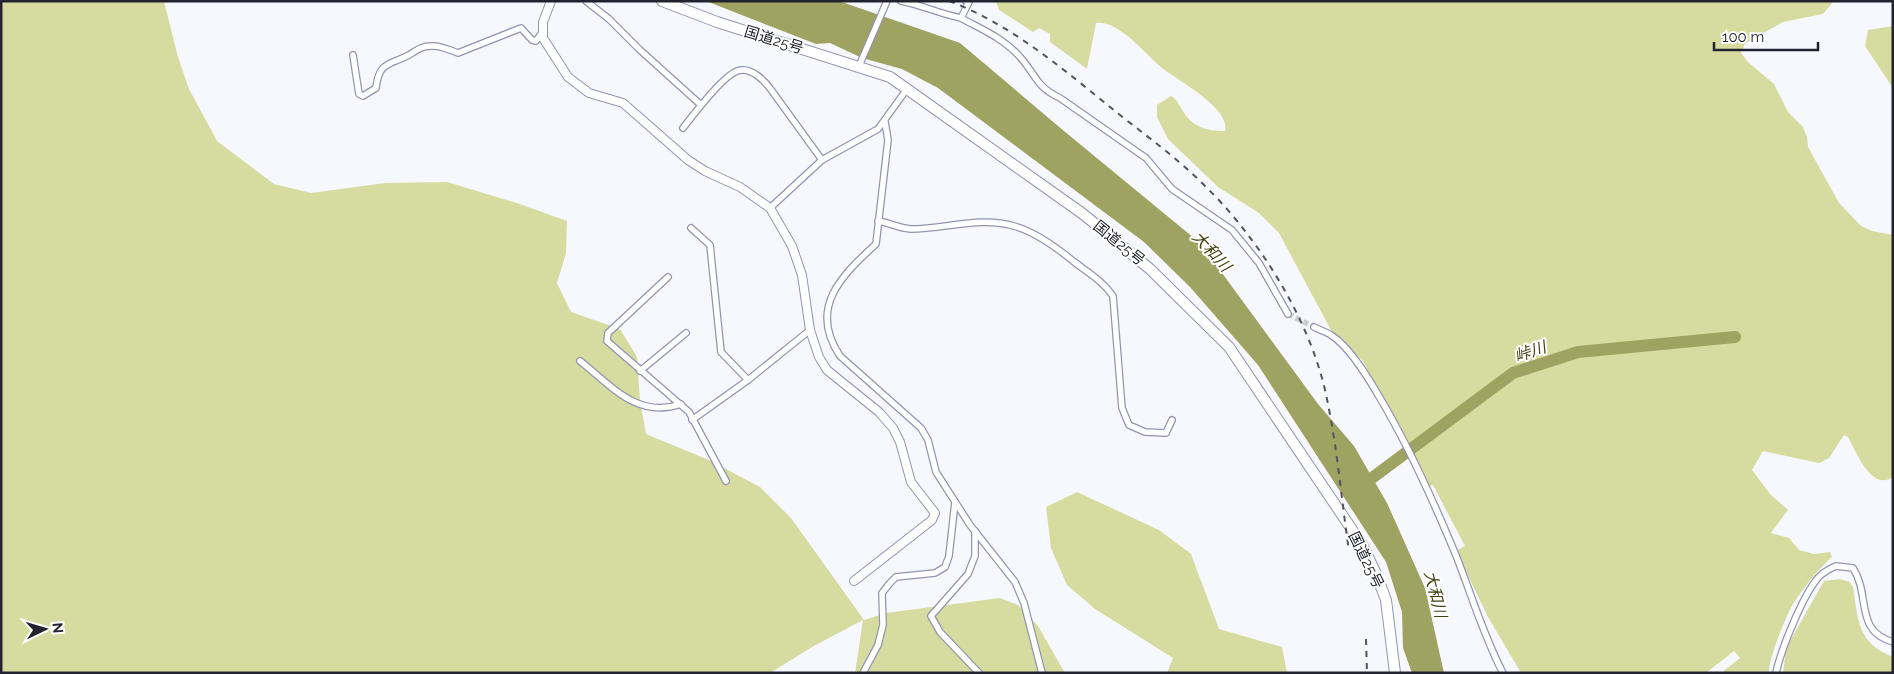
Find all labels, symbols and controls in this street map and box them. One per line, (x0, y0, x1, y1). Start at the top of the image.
scale bar (1714, 20, 1818, 52)
street label: 国道25号 (742, 22, 806, 58)
text: 100 m (1722, 28, 1764, 46)
street label: 国道25号 (1090, 217, 1148, 269)
water label: 大和川 (1188, 227, 1236, 277)
water label: 峠川 (1512, 337, 1550, 366)
street label: 国道25号 (1345, 529, 1387, 591)
water label: 大和川 (1420, 569, 1451, 622)
north arrow (20, 604, 70, 654)
text: N (50, 622, 66, 634)

